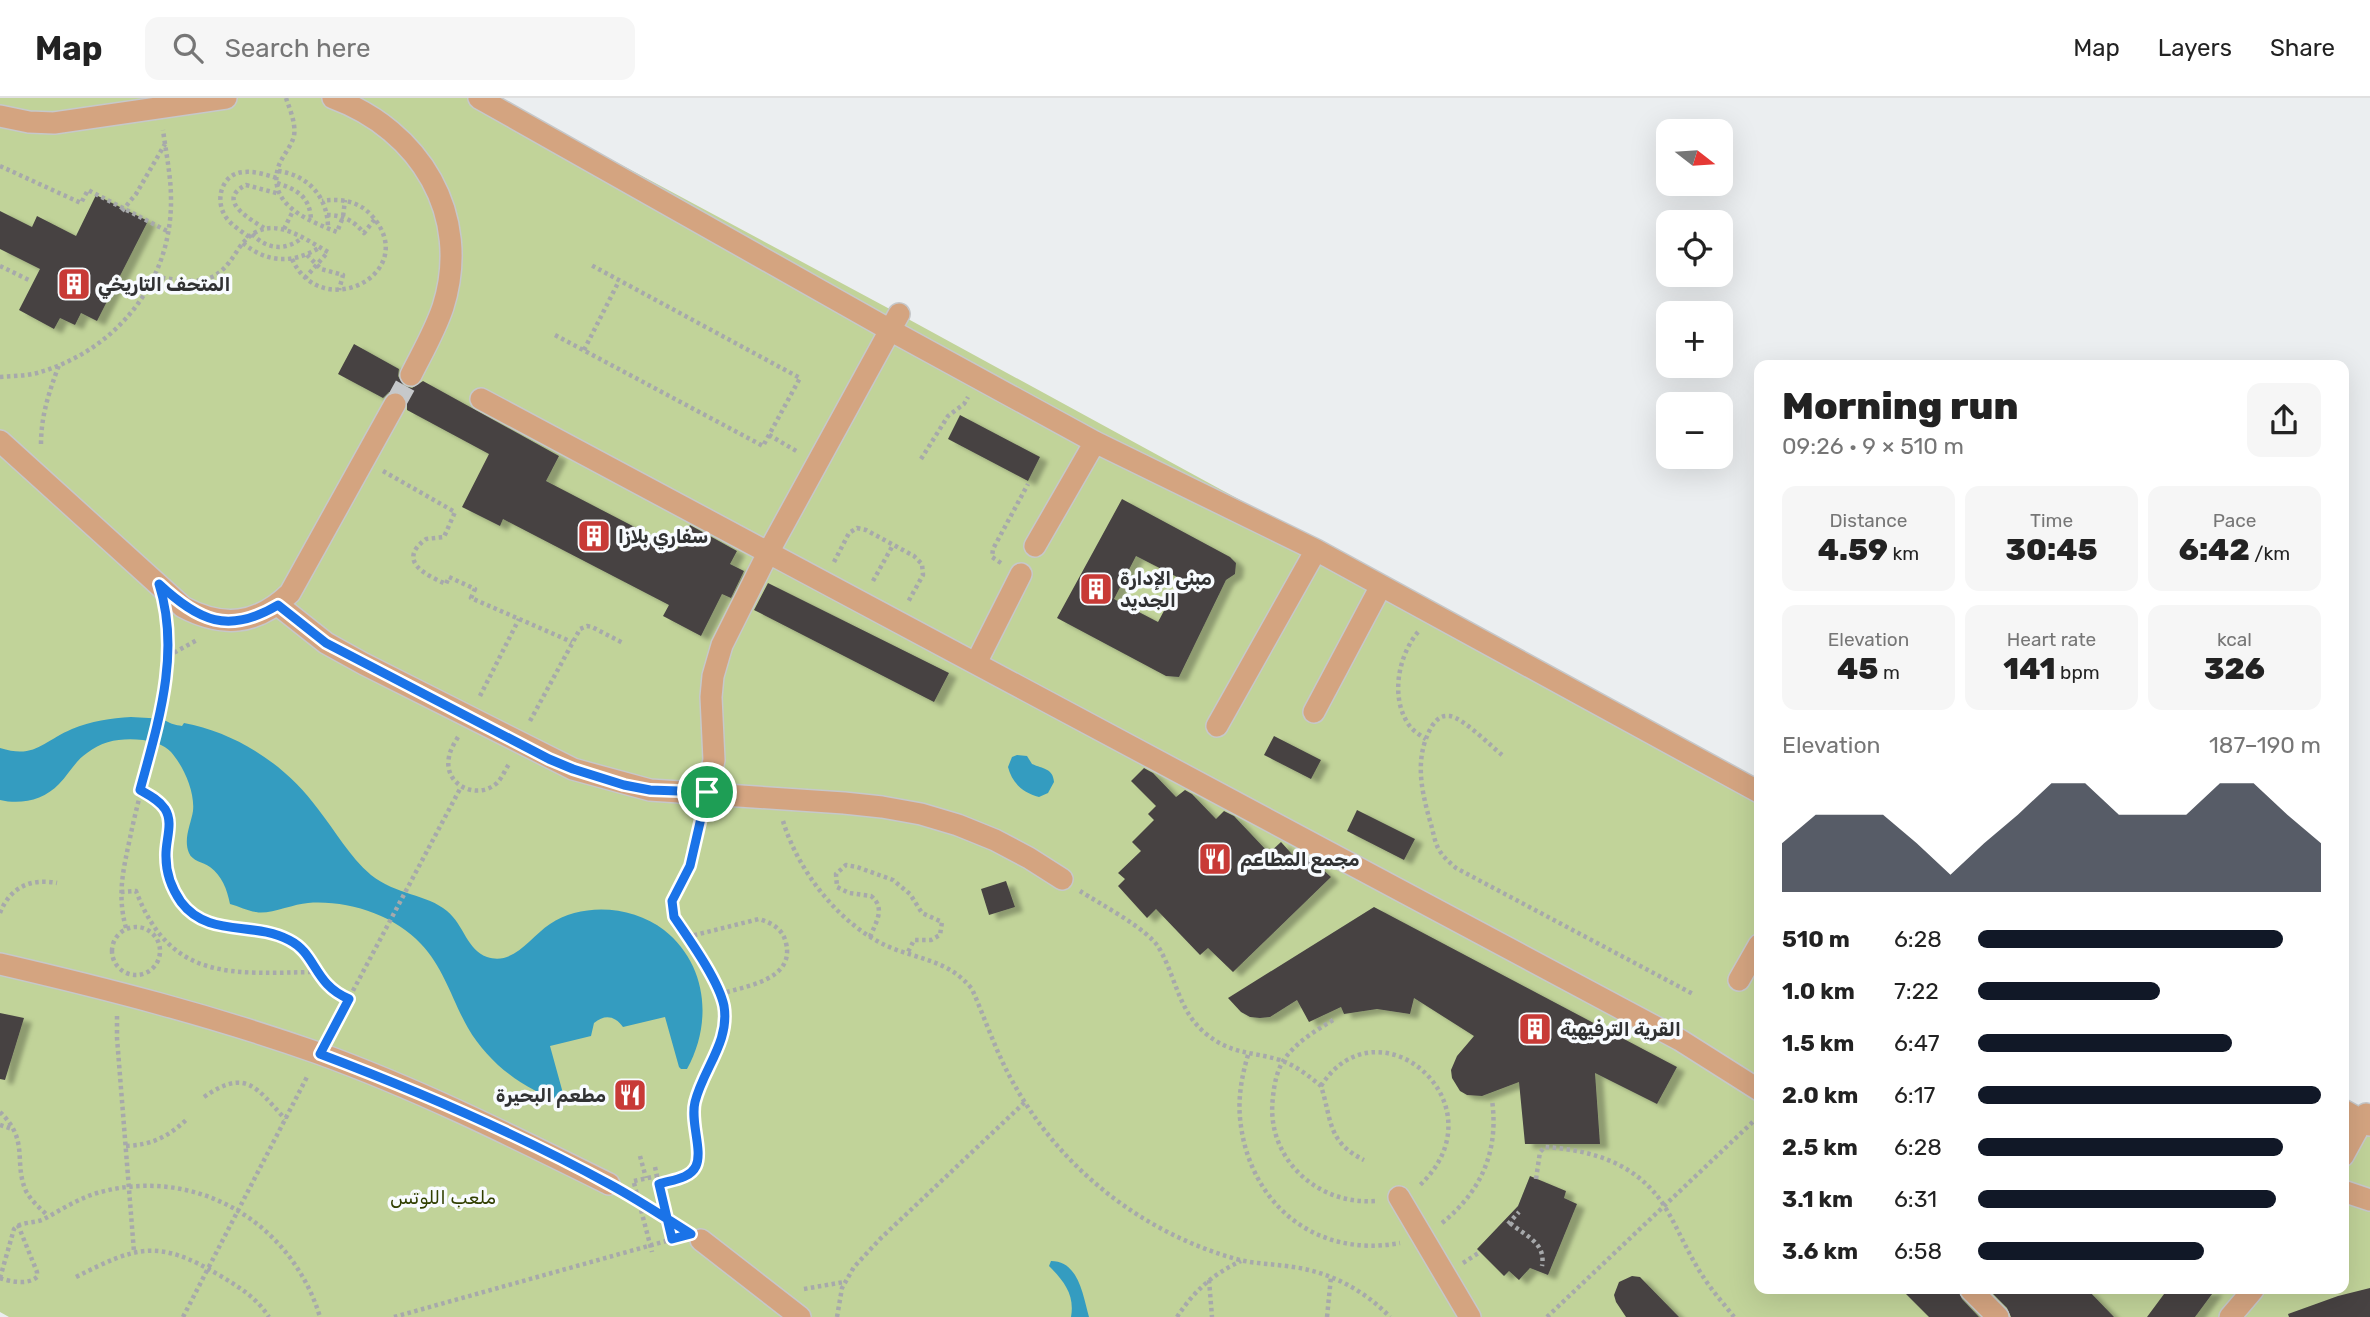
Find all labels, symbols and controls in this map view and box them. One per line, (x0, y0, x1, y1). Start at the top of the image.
search box (145, 17, 635, 80)
text: Map (35, 29, 103, 68)
icon: search (169, 29, 207, 67)
text: Search here (225, 33, 370, 64)
text: Map (2073, 34, 2120, 62)
text: Layers (2158, 34, 2232, 62)
text: Share (2270, 34, 2335, 62)
north arrow (1656, 119, 1732, 196)
map controls (1656, 119, 1733, 469)
button: locate (1656, 210, 1733, 287)
building icon: المتحف التاريخي (55, 265, 93, 303)
place label: المتحف التاريخي (98, 273, 230, 299)
button: + (1656, 301, 1733, 378)
text: Morning run (1782, 383, 2019, 429)
button: share (2247, 383, 2321, 457)
button: − (1656, 392, 1733, 469)
text: 09:26 · 9 × 510 m (1782, 432, 1964, 460)
text: Distance (1830, 509, 1907, 532)
text: Time (2030, 509, 2073, 532)
text: Pace (2213, 509, 2256, 532)
building icon: سفاري بلازا (575, 517, 613, 555)
place label: سفاري بلازا (618, 525, 708, 550)
text: 4.59 (1818, 532, 1888, 568)
text: 30:45 (2005, 532, 2098, 568)
text: 6:42 (2179, 532, 2250, 568)
text: km (1888, 542, 1919, 565)
text: /km (2250, 542, 2290, 565)
place label: مبنى الإدارة الجديد (1120, 567, 1212, 612)
building icon: مبنى الإدارة الجديد (1077, 570, 1115, 608)
text: Elevation (1828, 628, 1909, 651)
text: Heart rate (2007, 628, 2096, 651)
text: kcal (2217, 628, 2252, 651)
text: 45 (1837, 651, 1878, 687)
text: 141 (2003, 651, 2055, 687)
text: 326 (2204, 651, 2265, 687)
text: m (1878, 661, 1900, 684)
text: bpm (2055, 661, 2100, 684)
text: Elevation (1782, 731, 1881, 759)
text: 187–190 m (2209, 731, 2321, 759)
pin (677, 762, 737, 822)
icon: arrive (688, 773, 726, 811)
restaurant icon: مجمع المطاعم (1196, 840, 1234, 878)
place label: مجمع المطاعم (1240, 848, 1360, 874)
text: 510 m (1782, 925, 1850, 953)
text: 6:28 (1894, 925, 1942, 953)
text: 1.0 km (1782, 977, 1855, 1005)
text: 7:22 (1894, 977, 1939, 1005)
building icon: القرية الترفيهية (1516, 1010, 1554, 1048)
place label: القرية الترفيهية (1560, 1018, 1681, 1041)
text: 1.5 km (1782, 1029, 1854, 1057)
text: 6:47 (1894, 1029, 1939, 1057)
restaurant icon: مطعم البحيرة (611, 1076, 649, 1114)
text: 2.0 km (1782, 1081, 1858, 1109)
text: 6:17 (1894, 1081, 1935, 1109)
place label: مطعم البحيرة (496, 1084, 606, 1108)
text: 2.5 km (1782, 1133, 1858, 1161)
text: 6:28 (1894, 1133, 1942, 1161)
text: 3.1 km (1782, 1185, 1853, 1213)
text: 6:31 (1894, 1185, 1937, 1213)
park label: ملعب اللوتس (390, 1186, 496, 1209)
text: 3.6 km (1782, 1237, 1858, 1265)
text: 6:58 (1894, 1237, 1942, 1265)

